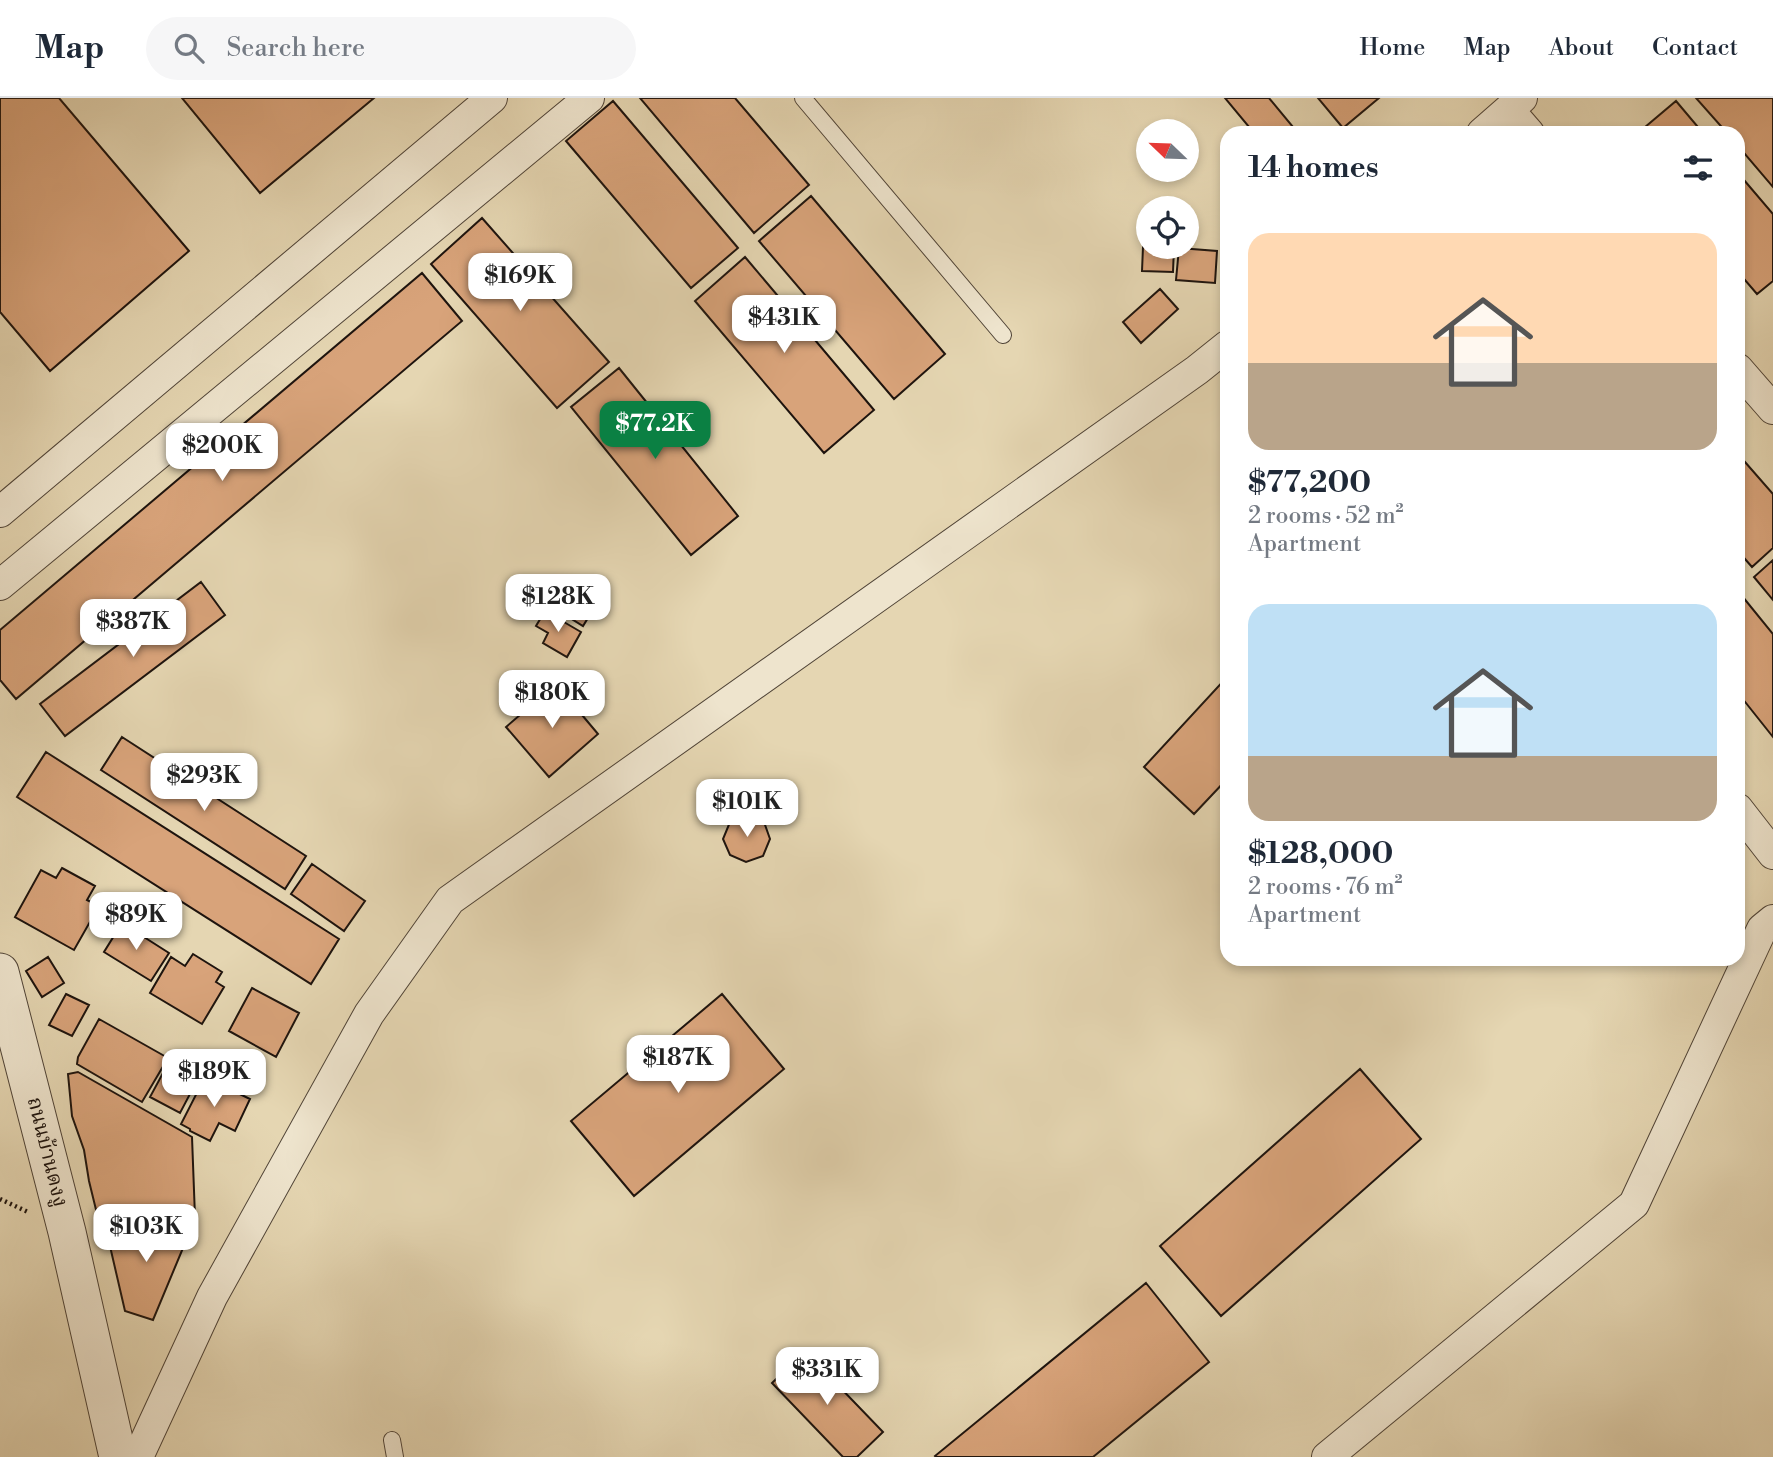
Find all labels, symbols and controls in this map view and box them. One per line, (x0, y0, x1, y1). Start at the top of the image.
search box (146, 17, 636, 80)
text: Map (35, 28, 104, 69)
icon: search (170, 29, 208, 67)
text: Search here (226, 32, 365, 64)
text: Home (1360, 33, 1425, 63)
text: Map (1463, 33, 1511, 63)
text: About (1549, 33, 1614, 63)
text: Contact (1652, 33, 1738, 63)
north arrow (1136, 119, 1199, 182)
map controls (1136, 119, 1199, 259)
text: 14 homes (1248, 149, 1379, 187)
icon: filters (1679, 149, 1717, 187)
button: locate (1136, 196, 1199, 259)
pin: $169K (471, 254, 569, 313)
text: $169K (484, 262, 556, 290)
icon: home (1420, 279, 1546, 405)
pin: $431K (735, 296, 833, 355)
text: $431K (748, 304, 820, 332)
pin: $77.2K (598, 402, 712, 461)
text: $77.2K (616, 410, 694, 438)
pin: $200K (173, 424, 271, 483)
text: $200K (182, 432, 262, 460)
text: $77,200 (1248, 464, 1371, 502)
text: 2 rooms · 52 m² (1248, 502, 1404, 530)
text: Apartment (1248, 530, 1361, 558)
pin: $128K (509, 574, 607, 634)
text: $128K (522, 583, 594, 611)
pin: $387K (84, 600, 182, 659)
text: $387K (96, 608, 170, 636)
icon: home (1420, 650, 1546, 776)
pin: $180K (503, 670, 601, 730)
text: $180K (515, 679, 589, 707)
pin: $293K (155, 754, 253, 813)
text: $293K (166, 762, 242, 790)
pin: $101K (698, 780, 796, 839)
text: $101K (712, 788, 782, 816)
text: $128,000 (1248, 835, 1393, 873)
text: 2 rooms · 76 m² (1248, 873, 1403, 901)
pin: $89K (95, 892, 177, 952)
text: $89K (105, 901, 167, 929)
text: Apartment (1248, 901, 1361, 929)
pin: $187K (629, 1035, 727, 1095)
text: $187K (643, 1044, 713, 1072)
pin: $189K (165, 1049, 263, 1109)
text: $189K (178, 1058, 250, 1086)
street label: ถนนบ้านดงงู (21, 1094, 73, 1210)
pin: $103K (97, 1204, 195, 1264)
text: $103K (109, 1213, 183, 1241)
pin: $331K (778, 1348, 876, 1407)
text: $331K (792, 1356, 862, 1384)

